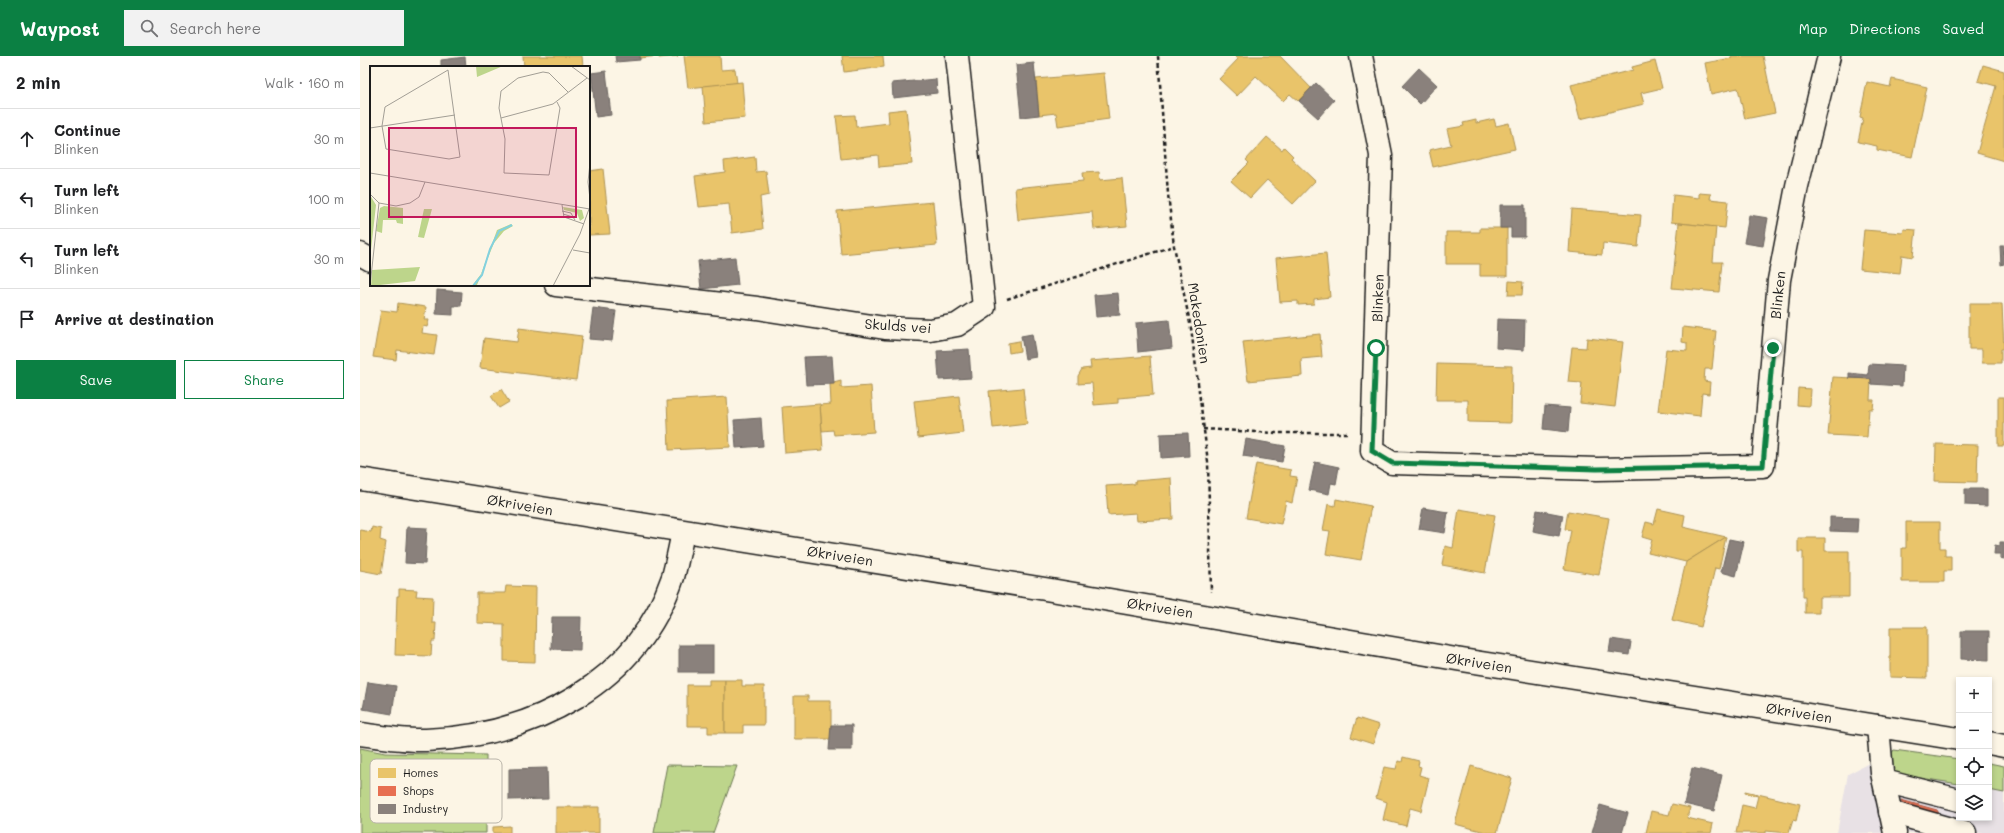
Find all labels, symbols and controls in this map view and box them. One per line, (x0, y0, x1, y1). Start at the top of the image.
search box (124, 10, 404, 46)
text: Waypost (20, 16, 100, 41)
icon: search (138, 17, 160, 39)
text: Search here (170, 18, 261, 38)
text: Map (1799, 19, 1827, 38)
text: Directions (1849, 19, 1920, 38)
text: Saved (1942, 19, 1984, 38)
inset map (370, 66, 590, 286)
text: 2 min (16, 71, 61, 93)
text: Walk · 160 m (264, 74, 344, 91)
text: Continue (54, 120, 121, 140)
icon: ahead (16, 128, 38, 150)
text: 30 m (314, 130, 344, 147)
text: Blinken (54, 140, 99, 157)
text: Turn left (54, 180, 119, 200)
icon: left (16, 188, 38, 210)
text: 100 m (308, 190, 344, 207)
text: Blinken (54, 200, 99, 217)
text: Turn left (54, 240, 119, 260)
icon: left (16, 248, 38, 270)
text: 30 m (314, 250, 344, 267)
text: Blinken (54, 260, 99, 277)
street label: Blinken (1766, 270, 1789, 320)
street label: Blinken (1367, 274, 1388, 322)
street label: Makedonien (1184, 281, 1215, 365)
icon: arrive (16, 308, 38, 330)
text: Arrive at destination (54, 309, 214, 329)
street label: Skulds vei (864, 314, 932, 337)
route start (1367, 339, 1385, 357)
route end (1764, 339, 1782, 357)
button: Save (16, 360, 176, 399)
button: Share (184, 360, 344, 399)
street label: Økriveien (486, 489, 555, 520)
street label: Økriveien (806, 541, 874, 570)
street label: Økriveien (1126, 593, 1194, 622)
street label: Økriveien (1445, 648, 1513, 677)
map controls (1956, 677, 1992, 821)
button: + (1956, 677, 1992, 713)
street label: Økriveien (1765, 698, 1833, 727)
button: − (1956, 713, 1992, 749)
button: locate (1956, 749, 1992, 785)
legend (370, 759, 502, 823)
text: Homes (403, 765, 438, 780)
text: Shops (403, 783, 434, 798)
button: layers (1956, 785, 1992, 821)
text: Industry (403, 801, 449, 816)

